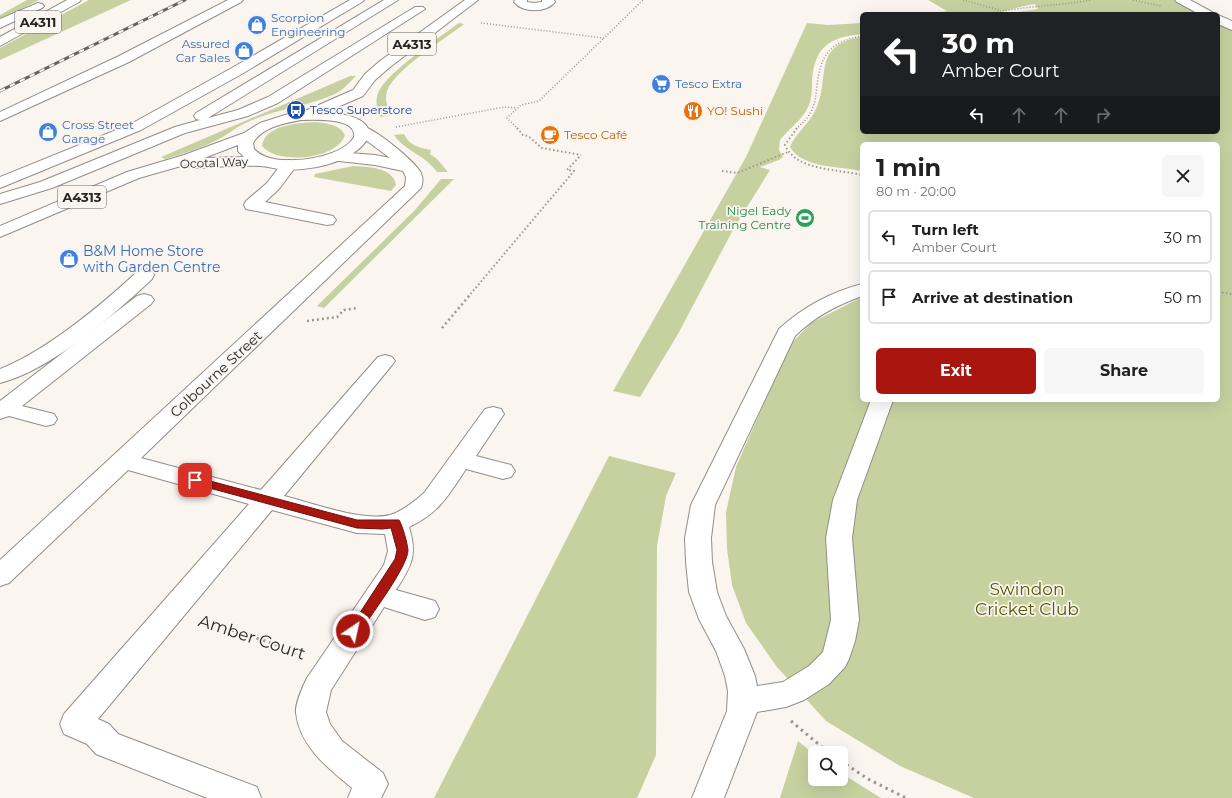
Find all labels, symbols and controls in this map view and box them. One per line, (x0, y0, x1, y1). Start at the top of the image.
place label: Scorpion Engineering (271, 10, 345, 39)
road number: A4311 (15, 11, 61, 33)
shop icon: Scorpion Engineering (246, 14, 268, 36)
text: 30 m (942, 26, 1015, 60)
icon: left (876, 28, 928, 80)
road number: A4313 (388, 33, 436, 55)
place label: Assured Car Sales (176, 36, 230, 65)
shop icon: Assured Car Sales (233, 40, 255, 62)
text: Amber Court (942, 60, 1060, 82)
supermarket icon: Tesco Extra (650, 73, 672, 95)
place label: Tesco Extra (675, 76, 742, 91)
bus stop icon: Tesco Superstore (285, 99, 307, 121)
restaurant icon: YO! Sushi (682, 100, 704, 122)
place label: Tesco Superstore (310, 102, 412, 117)
place label: YO! Sushi (707, 103, 763, 118)
icon: left (966, 104, 988, 126)
icon: ahead (1008, 104, 1030, 126)
icon: ahead (1050, 104, 1072, 126)
icon: right (1092, 104, 1114, 126)
place label: Cross Street Garage (62, 117, 134, 146)
shop icon: Cross Street Garage (37, 121, 59, 143)
cafe icon: Tesco Café (539, 124, 561, 146)
place label: Tesco Café (564, 127, 627, 142)
text: 1 min (876, 153, 941, 182)
street label: Ocotal Way (180, 154, 249, 171)
button: close (1162, 155, 1204, 197)
text: 80 m · 20:00 (876, 183, 956, 199)
road number: A4313 (58, 186, 106, 208)
place label: Nigel Eady Training Centre (698, 203, 791, 232)
sports icon: Nigel Eady Training Centre (794, 207, 816, 229)
text: Turn left (912, 220, 979, 239)
icon: left (878, 226, 900, 248)
text: 30 m (1164, 228, 1202, 247)
text: Amber Court (912, 239, 997, 255)
place label: B&M Home Store with Garden Centre (83, 242, 220, 276)
shop icon: B&M Home Store with Garden Centre (58, 248, 80, 270)
icon: arrive (878, 286, 900, 308)
text: Arrive at destination (912, 288, 1073, 307)
text: 50 m (1164, 288, 1202, 307)
street label: Colbourne Street (166, 327, 266, 421)
button: Exit (876, 348, 1036, 394)
button: Share (1044, 348, 1204, 394)
pin (178, 463, 212, 497)
icon: arrive (184, 469, 206, 491)
park label: Swindon Cricket Club (975, 579, 1079, 619)
street label: Amber Court (196, 610, 308, 664)
position arrow (332, 610, 374, 652)
map controls (808, 746, 848, 786)
button: search (808, 746, 848, 786)

